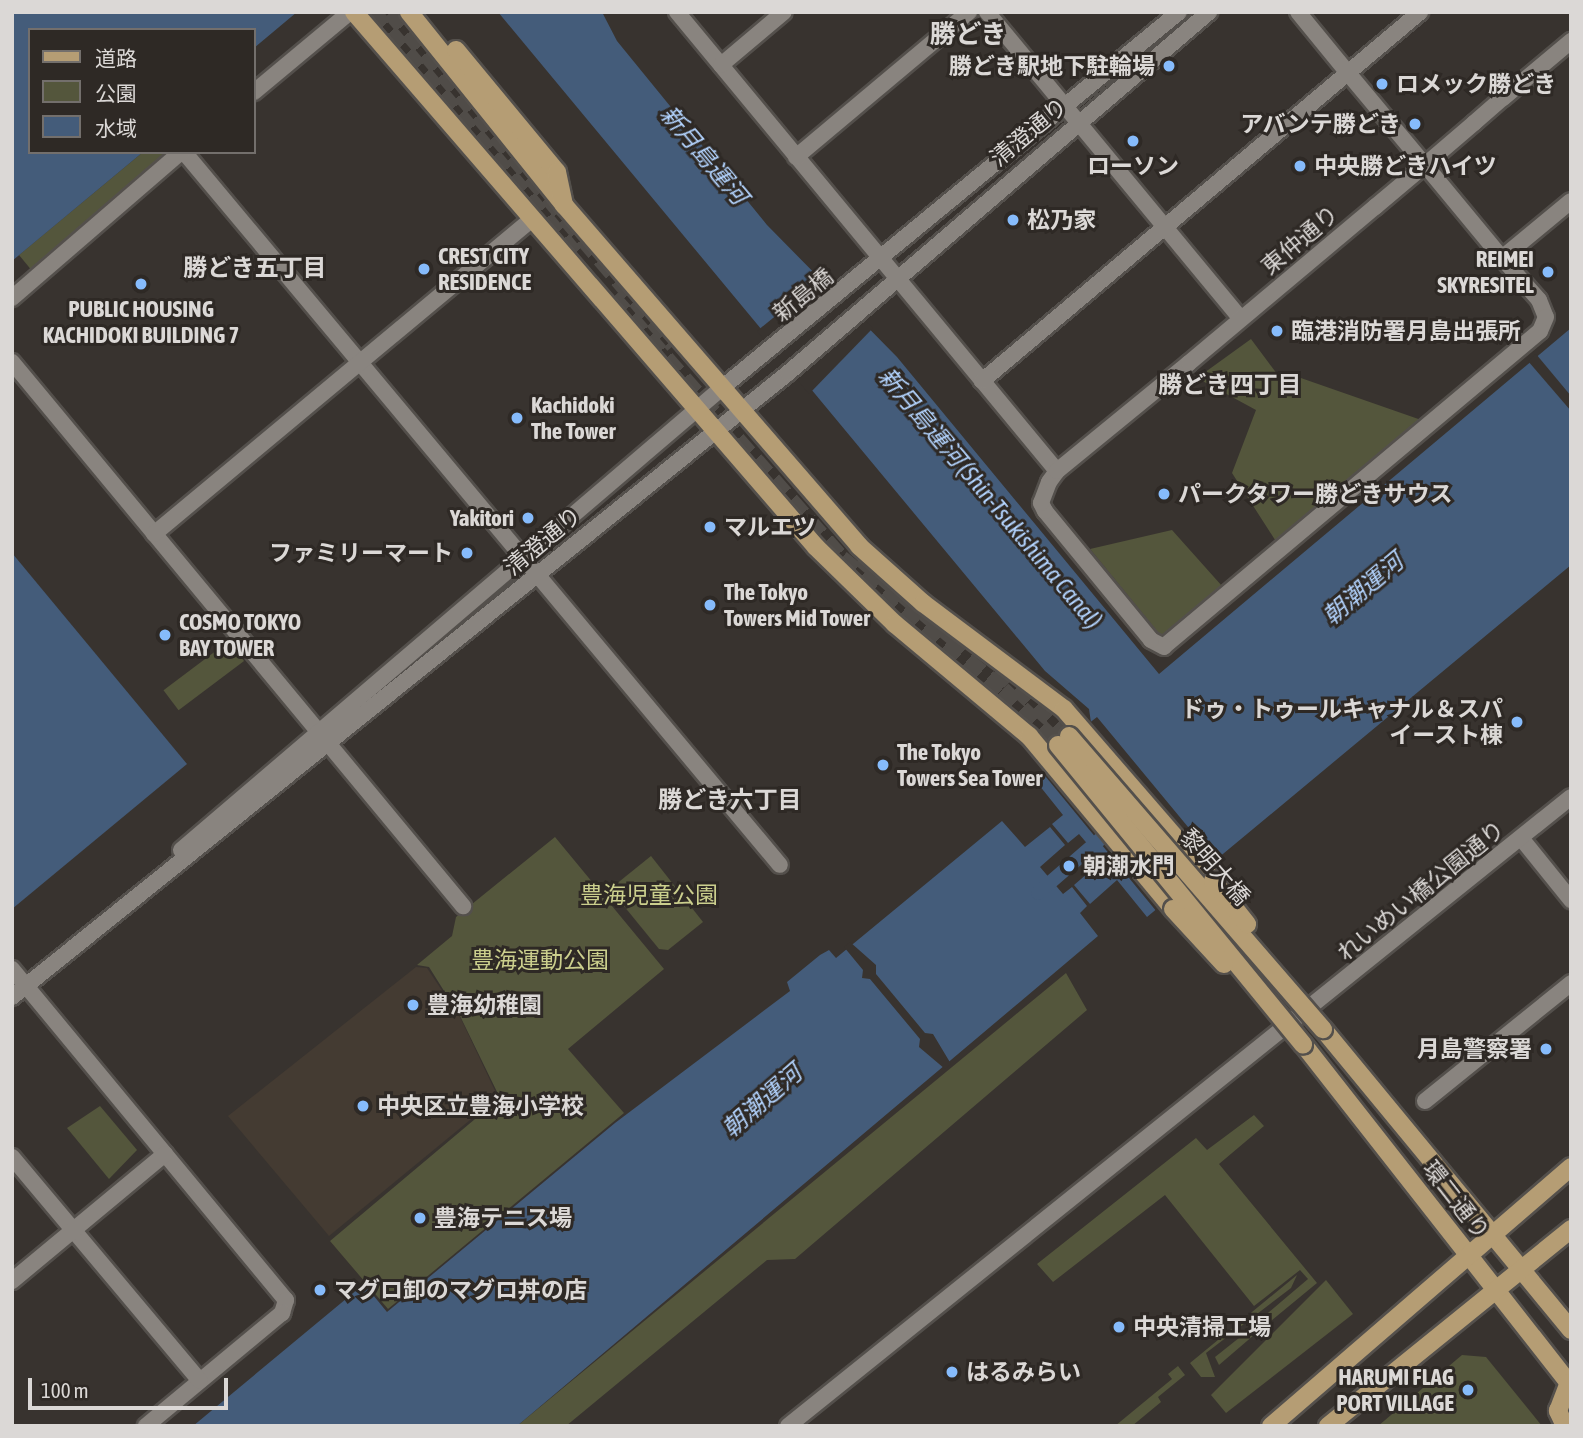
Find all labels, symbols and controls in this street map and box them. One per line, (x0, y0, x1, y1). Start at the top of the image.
district label: 勝どき (929, 19, 1007, 51)
legend (28, 28, 256, 154)
text: 道路 (95, 46, 137, 70)
place label: 勝どき駅地下駐輪場 (948, 52, 1155, 80)
marker: 勝どき駅地下駐輪場 (1161, 58, 1177, 74)
place label: ロメック勝どき (1396, 70, 1557, 98)
marker: ロメック勝どき (1374, 76, 1390, 92)
text: 公園 (95, 81, 137, 105)
street label: 清澄通り (985, 92, 1073, 172)
water label: 新月島運河 (654, 100, 754, 210)
place label: アバンテ勝どき (1240, 110, 1401, 138)
text: 水域 (95, 116, 137, 140)
marker: アバンテ勝どき (1407, 116, 1423, 132)
marker: ローソン (1125, 133, 1141, 149)
place label: ローソン (1087, 152, 1179, 180)
place label: 中央勝どきハイツ (1314, 152, 1498, 180)
marker: 中央勝どきハイツ (1292, 158, 1308, 174)
street label: 東仲通り (1256, 200, 1344, 280)
place label: 松乃家 (1027, 206, 1096, 234)
marker: 松乃家 (1005, 212, 1021, 228)
place label: CREST CITY RESIDENCE (438, 242, 531, 296)
place label: REIMEI SKYRESITEL (1437, 245, 1534, 299)
district label: 勝どき五丁目 (183, 254, 327, 282)
marker: CREST CITY RESIDENCE (416, 261, 432, 277)
street label: 新島橋 (768, 263, 838, 327)
marker: REIMEI SKYRESITEL (1540, 264, 1556, 280)
marker: PUBLIC HOUSING KACHIDOKI BUILDING 7 (133, 276, 149, 292)
place label: PUBLIC HOUSING KACHIDOKI BUILDING 7 (43, 295, 239, 349)
place label: 臨港消防署月島出張所 (1291, 317, 1521, 345)
marker: 臨港消防署月島出張所 (1269, 323, 1285, 339)
water label: 新月島運河 (Shin-Tsukishima Canal) (872, 362, 1108, 634)
district label: 勝どき四丁目 (1158, 371, 1302, 399)
place label: Kachidoki The Tower (531, 391, 615, 445)
marker: Kachidoki The Tower (509, 410, 525, 426)
place label: パークタワー勝どきサウス (1178, 480, 1454, 508)
marker: パークタワー勝どきサウス (1156, 486, 1172, 502)
street label: 清澄通り (499, 501, 587, 581)
place label: Yakitori (450, 504, 514, 532)
marker: Yakitori (520, 510, 536, 526)
place label: マルエツ (724, 513, 816, 541)
marker: マルエツ (702, 519, 718, 535)
place label: ファミリーマート (269, 539, 453, 567)
marker: ファミリーマート (459, 545, 475, 561)
water label: 朝潮運河 (1317, 547, 1409, 631)
place label: The Tokyo Towers Mid Tower (724, 578, 870, 632)
marker: The Tokyo Towers Mid Tower (702, 597, 718, 613)
place label: COSMO TOKYO BAY TOWER (179, 608, 301, 662)
marker: COSMO TOKYO BAY TOWER (157, 627, 173, 643)
place label: ドゥ・トゥールキャナル＆スパ イースト棟 (1181, 695, 1503, 749)
marker: ドゥ・トゥールキャナル＆スパ イースト棟 (1509, 714, 1525, 730)
place label: The Tokyo Towers Sea Tower (897, 738, 1042, 792)
marker: The Tokyo Towers Sea Tower (875, 757, 891, 773)
district label: 勝どき六丁目 (658, 786, 802, 814)
street label: れいめい橋公園通り (1332, 815, 1510, 967)
street label: 黎明大橋 (1174, 823, 1256, 911)
place label: 朝潮水門 (1083, 852, 1175, 880)
marker: 朝潮水門 (1061, 858, 1077, 874)
park label: 豊海児童公園 (580, 881, 718, 909)
park label: 豊海運動公園 (471, 946, 609, 974)
place label: 豊海幼稚園 (427, 991, 542, 1019)
marker: 豊海幼稚園 (405, 997, 421, 1013)
place label: 月島警察署 (1417, 1035, 1532, 1063)
marker: 月島警察署 (1538, 1041, 1554, 1057)
water label: 朝潮運河 (716, 1059, 808, 1143)
place label: 中央区立豊海小学校 (377, 1092, 584, 1120)
marker: 中央区立豊海小学校 (355, 1098, 371, 1114)
street label: 環二通り (1417, 1155, 1495, 1245)
place label: 豊海テニス場 (434, 1204, 572, 1232)
marker: 豊海テニス場 (412, 1210, 428, 1226)
place label: マグロ卸のマグロ丼の店 (334, 1276, 587, 1304)
marker: マグロ卸のマグロ丼の店 (312, 1282, 328, 1298)
place label: 中央清掃工場 (1133, 1313, 1271, 1341)
marker: 中央清掃工場 (1111, 1319, 1127, 1335)
place label: はるみらい (966, 1358, 1081, 1386)
place label: HARUMI FLAG PORT VILLAGE (1336, 1363, 1454, 1417)
scale bar (32, 1364, 231, 1408)
marker: はるみらい (944, 1364, 960, 1380)
text: 100 m (41, 1378, 89, 1402)
marker: HARUMI FLAG PORT VILLAGE (1460, 1382, 1476, 1398)

